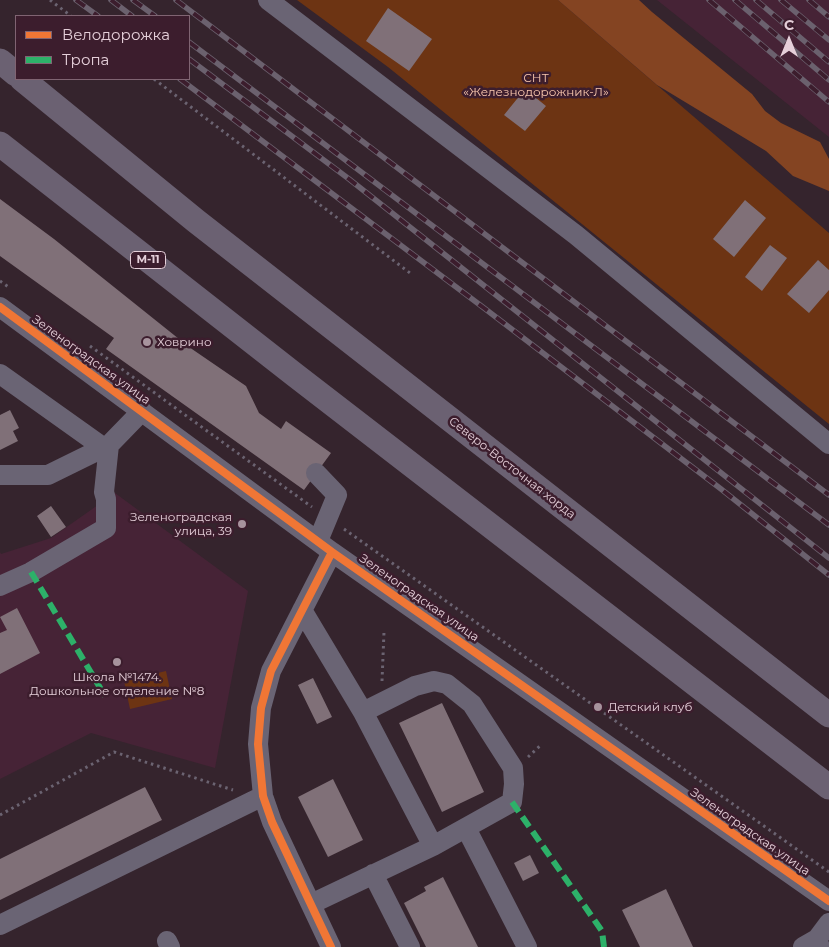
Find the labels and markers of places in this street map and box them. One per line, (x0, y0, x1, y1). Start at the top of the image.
place label: Ховрино (157, 335, 212, 349)
marker: Ховрино (141, 336, 153, 348)
place label: Зеленоградская улица, 39 (130, 510, 232, 538)
marker: Зеленоградская улица, 39 (236, 518, 248, 530)
marker: Школа №1474. Дошкольное отделение №8 (111, 656, 123, 668)
place label: Школа №1474. Дошкольное отделение №8 (30, 670, 204, 698)
place label: Детский клуб (608, 700, 692, 714)
marker: Детский клуб (592, 701, 604, 713)

